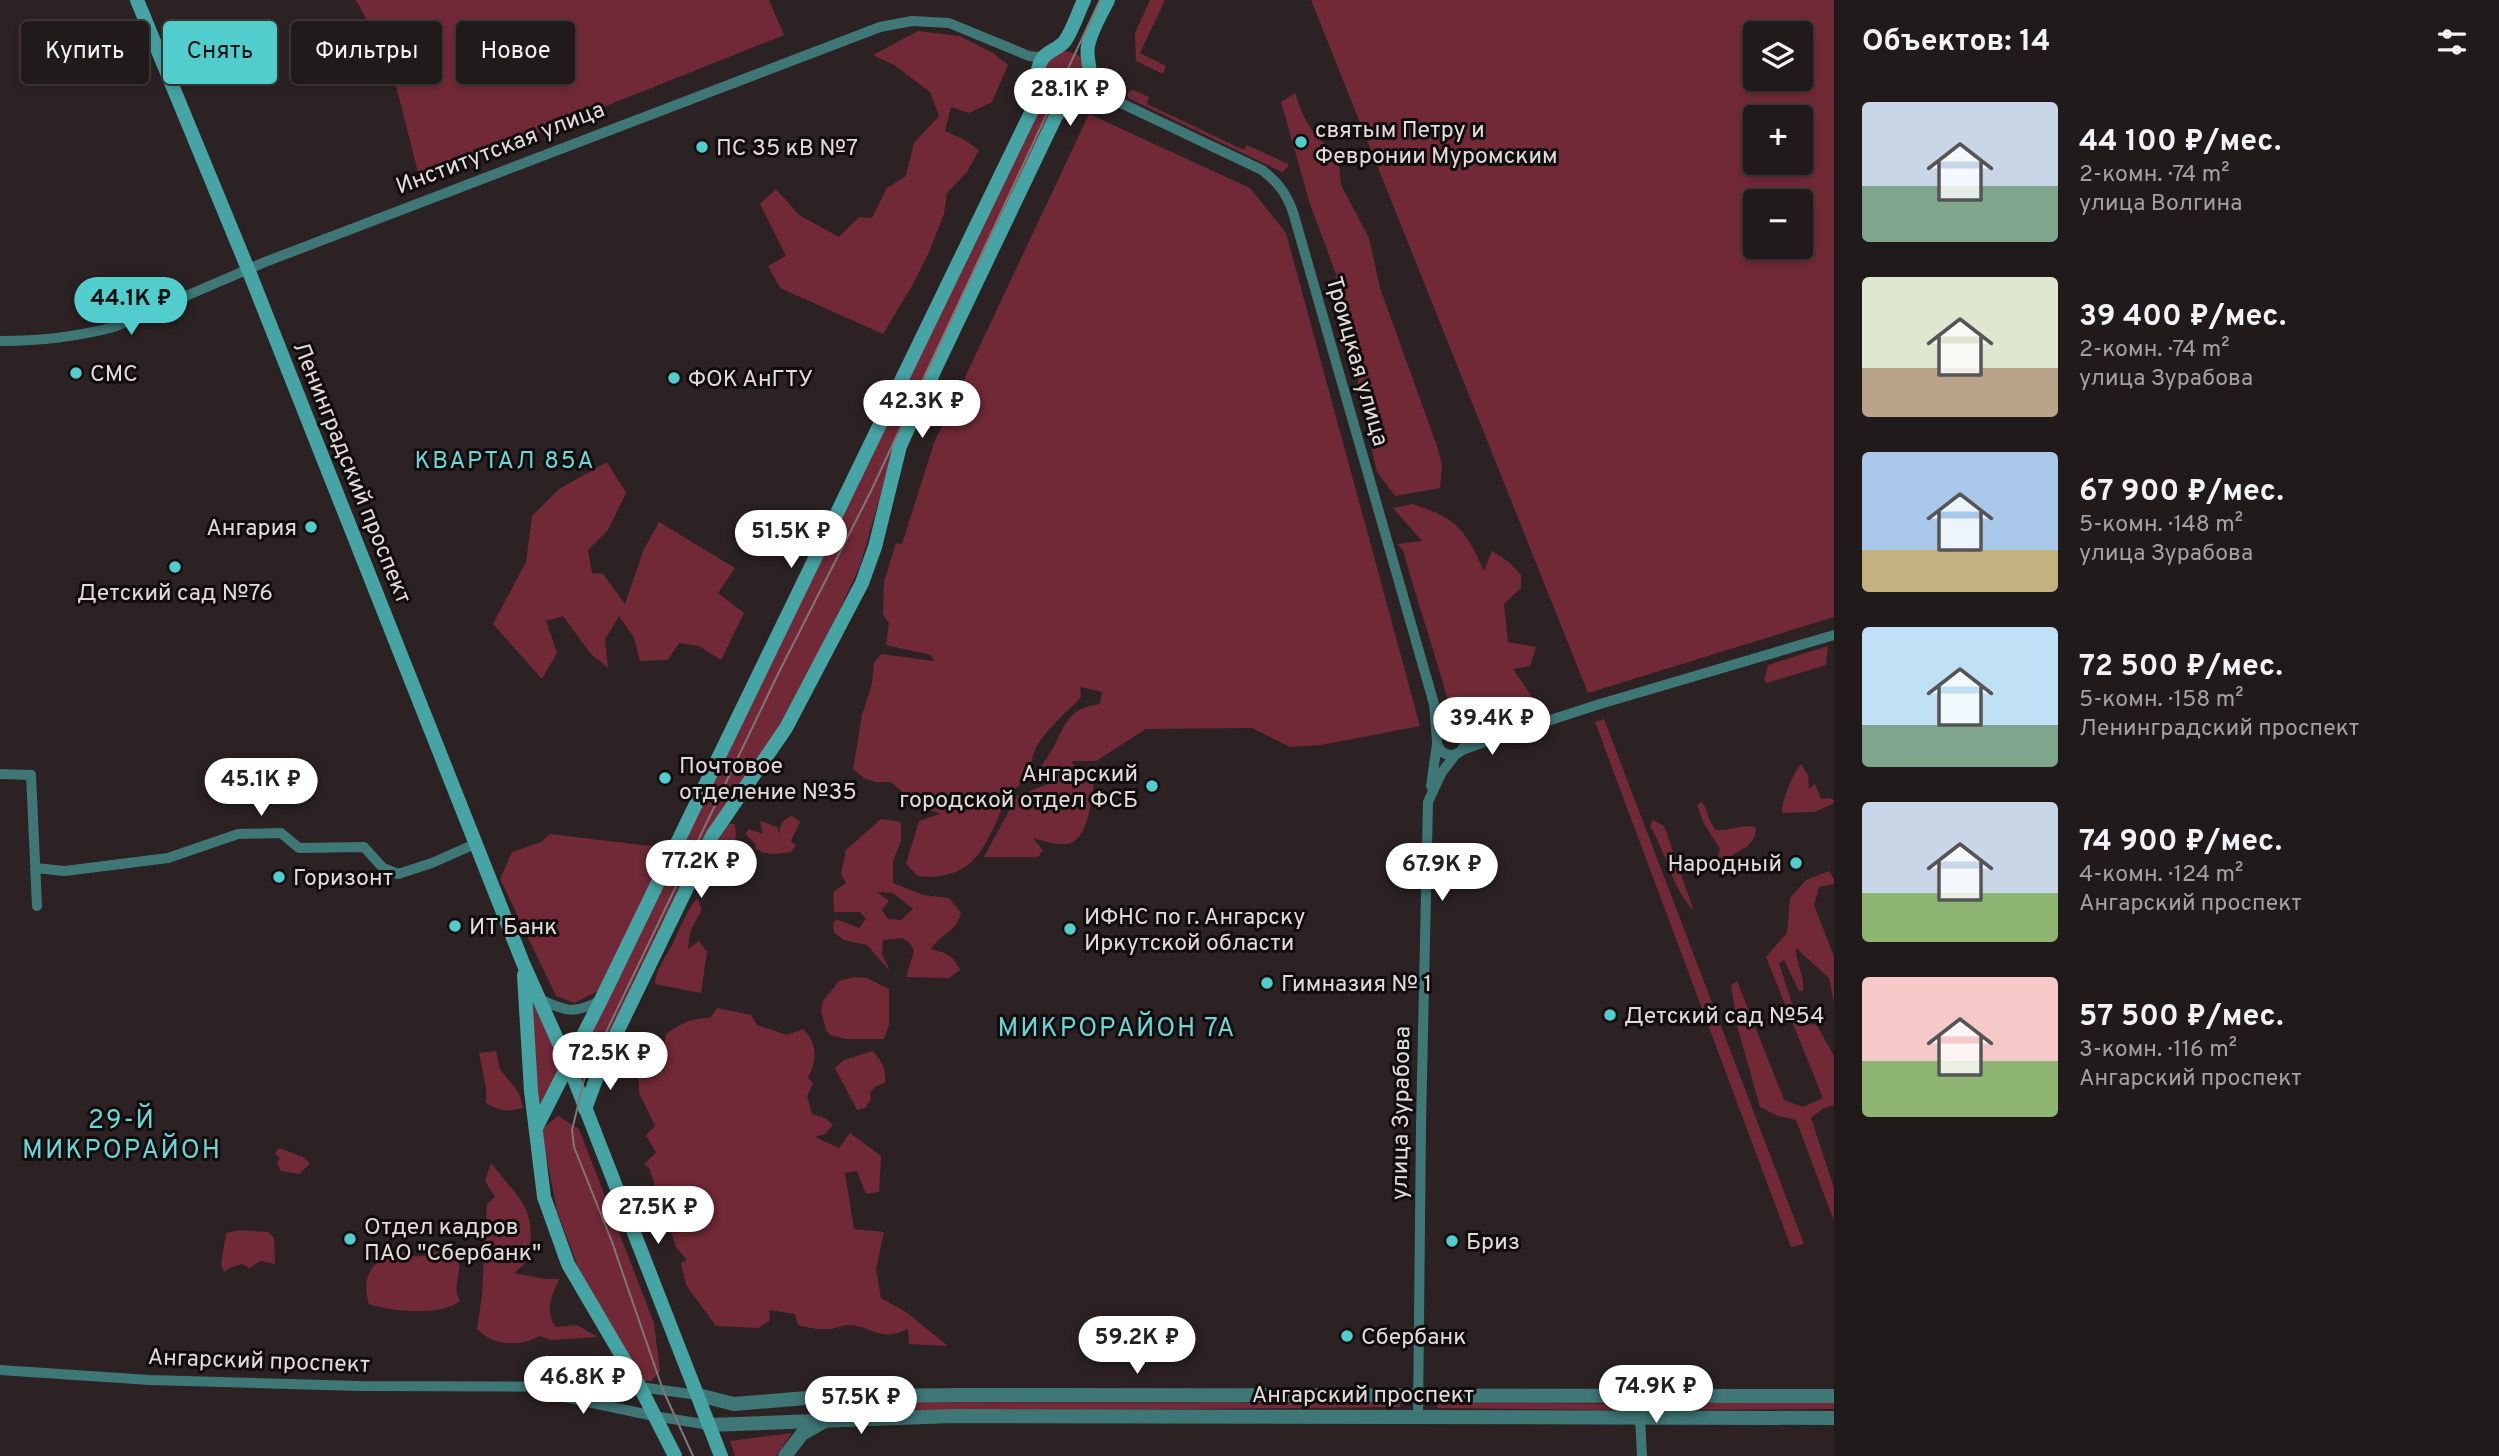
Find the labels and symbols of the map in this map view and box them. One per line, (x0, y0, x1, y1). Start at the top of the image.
pin: 28.1K ₽ (1005, 68, 1135, 128)
street label: Институтская улица (392, 96, 609, 203)
place label: святым Петру и Февронии Муромским (1315, 117, 1558, 172)
marker: святым Петру и Февронии Муромским (1293, 134, 1309, 150)
place label: ПС 35 кВ №7 (716, 135, 858, 164)
marker: ПС 35 кВ №7 (694, 139, 710, 155)
street label: Троицкая улица (1317, 273, 1394, 450)
pin: 44.1K ₽ (66, 278, 196, 337)
street label: Ленинградский проспект (285, 338, 417, 608)
place label: СМС (90, 361, 138, 390)
marker: СМС (68, 365, 84, 381)
place label: ФОК АнГТУ (688, 366, 813, 395)
marker: ФОК АнГТУ (666, 370, 682, 386)
pin: 42.3K ₽ (857, 380, 987, 440)
district label: КВАРТАЛ 85А (414, 447, 596, 477)
pin: 51.5K ₽ (726, 510, 856, 570)
place label: Ангария (206, 515, 297, 544)
marker: Ангария (303, 519, 319, 535)
marker: Детский сад №76 (167, 559, 183, 575)
place label: Детский сад №76 (77, 580, 273, 609)
pin: 39.4K ₽ (1427, 698, 1557, 757)
place label: Почтовое отделение №35 (679, 753, 857, 808)
pin: 45.1K ₽ (196, 758, 326, 818)
place label: Ангарский городской отдел ФСБ (899, 761, 1138, 816)
marker: Почтовое отделение №35 (657, 770, 673, 786)
marker: Ангарский городской отдел ФСБ (1144, 778, 1160, 794)
pin: 77.2K ₽ (636, 841, 766, 900)
pin: 67.9K ₽ (1377, 844, 1507, 903)
place label: Народный (1668, 851, 1782, 880)
marker: Народный (1788, 855, 1804, 871)
place label: Горизонт (293, 865, 393, 894)
marker: Горизонт (271, 869, 287, 885)
place label: ИФНС по г. Ангарску Иркутской области (1084, 904, 1305, 959)
place label: ИТ Банк (469, 914, 557, 943)
marker: ИТ Банк (447, 918, 463, 934)
marker: ИФНС по г. Ангарску Иркутской области (1062, 921, 1078, 937)
place label: Гимназия № 1 (1281, 971, 1432, 1000)
marker: Гимназия № 1 (1259, 975, 1275, 991)
place label: Детский сад №54 (1624, 1003, 1825, 1032)
marker: Детский сад №54 (1602, 1007, 1618, 1023)
district label: МИКРОРАЙОН 7А (997, 1011, 1237, 1046)
street label: улица Зурабова (1386, 1026, 1419, 1200)
pin: 72.5K ₽ (545, 1032, 675, 1092)
district label: 29-Й МИКРОРАЙОН (22, 1103, 222, 1168)
pin: 27.5K ₽ (593, 1186, 723, 1246)
place label: Отдел кадров ПАО "Сбербанк" (364, 1214, 541, 1269)
place label: Бриз (1466, 1229, 1520, 1258)
marker: Отдел кадров ПАО "Сбербанк" (342, 1231, 358, 1247)
marker: Бриз (1444, 1233, 1460, 1249)
pin: 59.2K ₽ (1072, 1316, 1202, 1376)
place label: Сбербанк (1361, 1324, 1466, 1353)
marker: Сбербанк (1339, 1328, 1355, 1344)
street label: Ангарский проспект (147, 1344, 371, 1381)
pin: 46.8K ₽ (518, 1356, 648, 1416)
pin: 74.9K ₽ (1591, 1366, 1721, 1425)
pin: 57.5K ₽ (796, 1376, 926, 1436)
street label: Ангарский проспект (1252, 1382, 1474, 1411)

